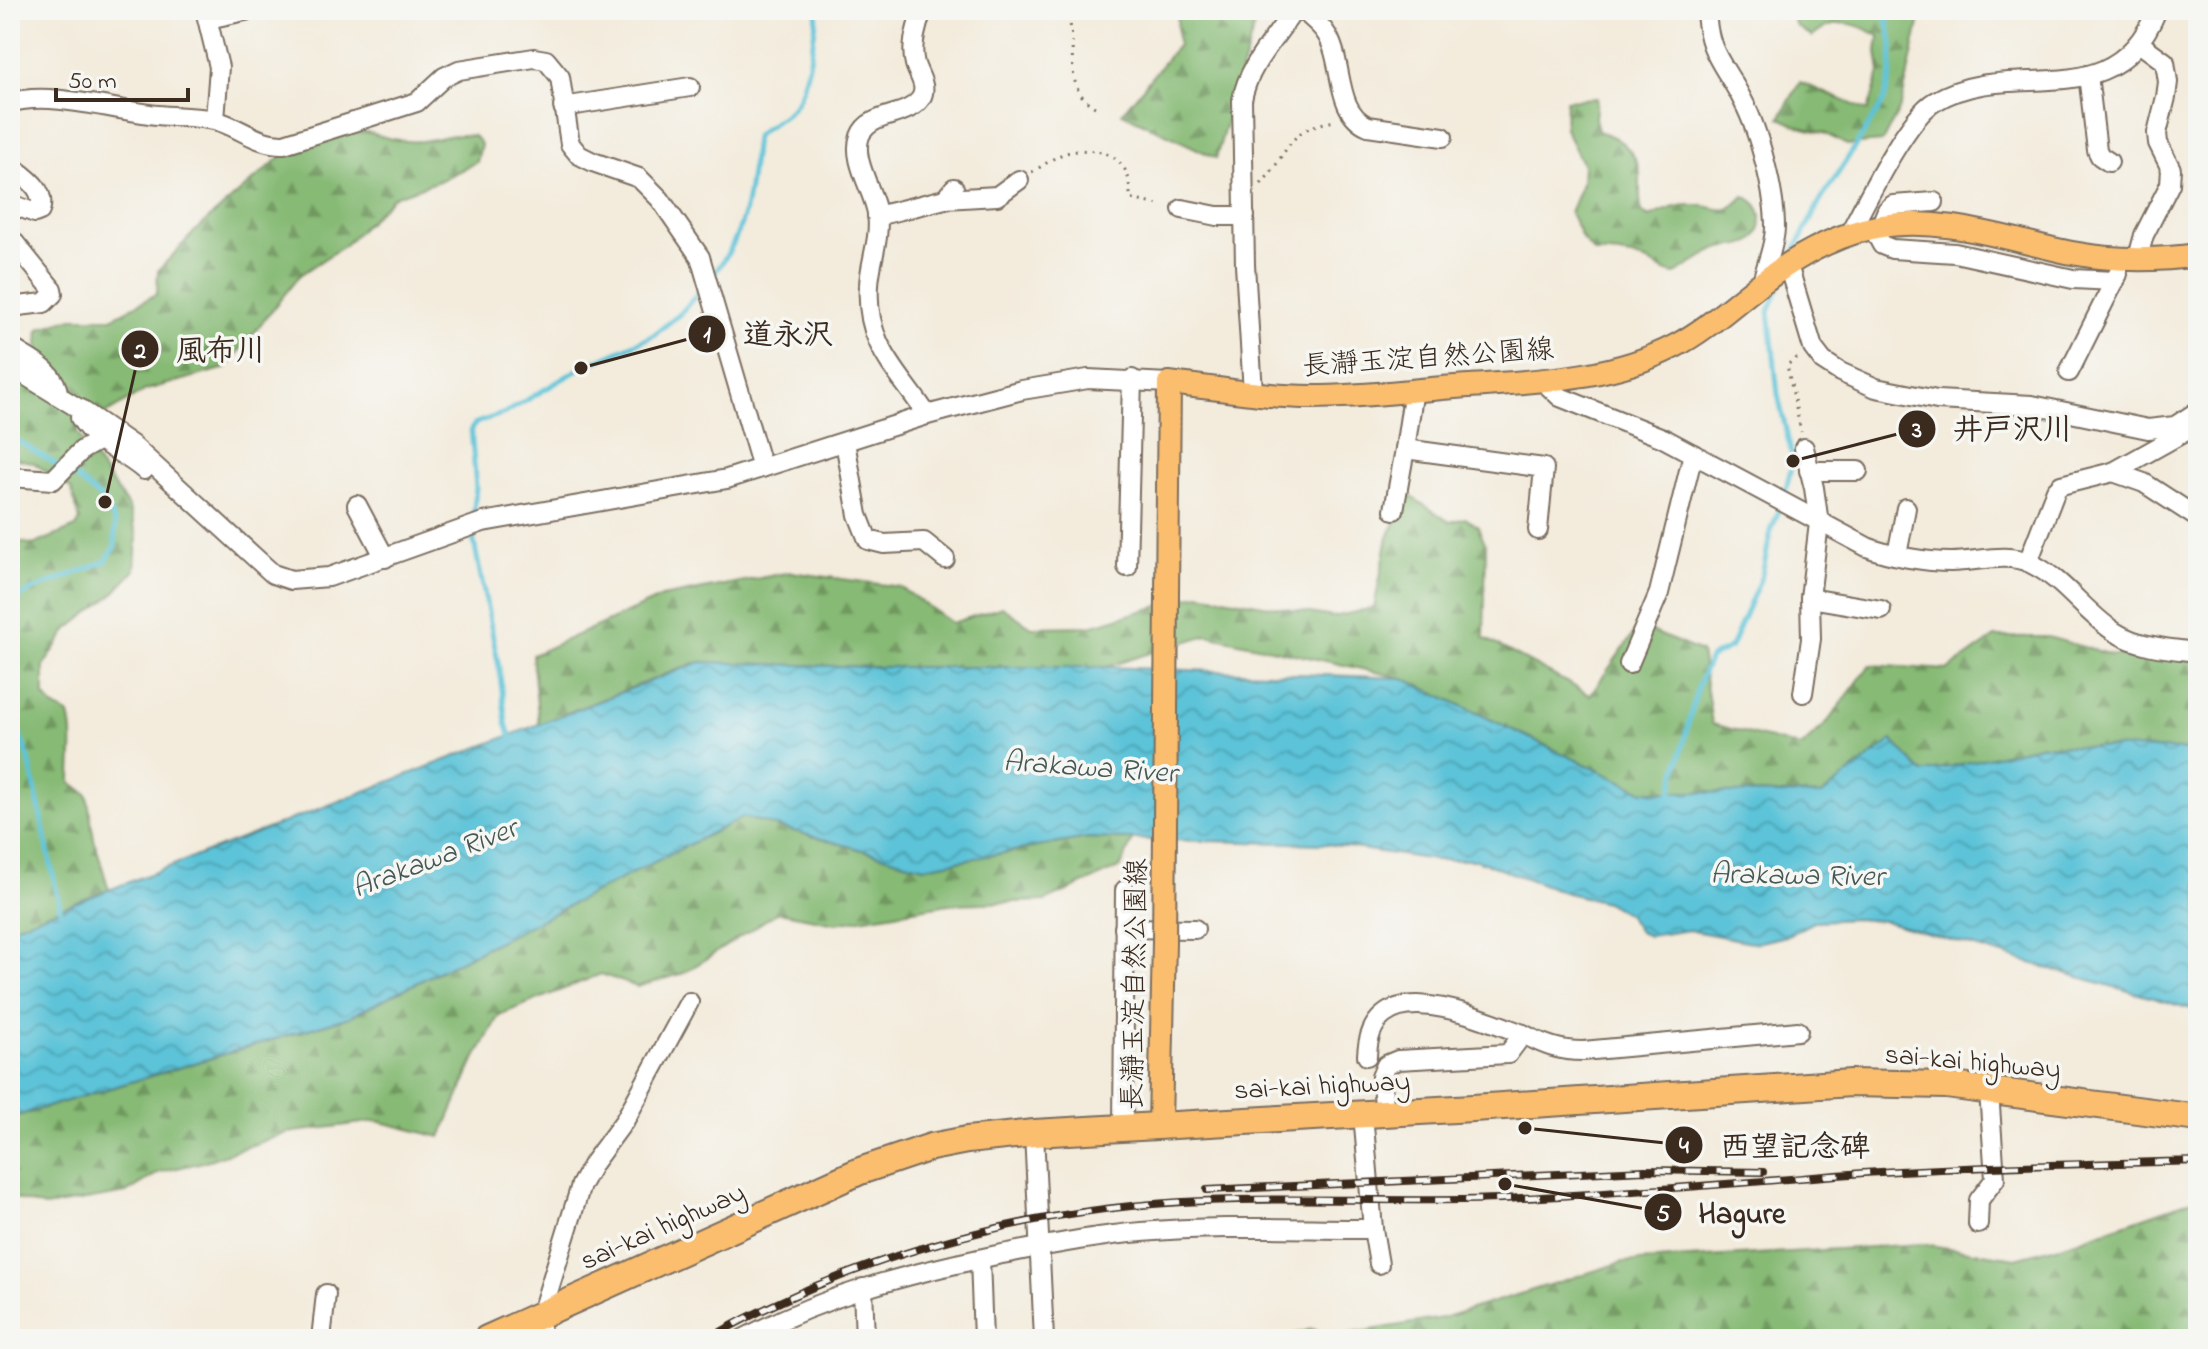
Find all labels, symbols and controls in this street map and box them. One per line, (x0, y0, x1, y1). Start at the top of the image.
scale bar (56, 52, 188, 102)
text: 50 m (68, 65, 117, 100)
callout: 道永沢 (687, 307, 849, 361)
text: 道永沢 (743, 315, 833, 359)
text: 1 (703, 319, 711, 354)
callout: 風布川 (120, 322, 282, 376)
street label: 長瀞玉淀自然公園線 (1301, 330, 1555, 389)
text: 風布川 (176, 331, 266, 375)
text: 2 (133, 335, 146, 370)
callout: 井戸沢川 (1897, 402, 2089, 456)
text: 井戸沢川 (1953, 410, 2073, 454)
text: 3 (1911, 414, 1922, 449)
water label: Arakawa River (1002, 741, 1182, 797)
water label: Arakawa River (346, 807, 528, 912)
water label: Arakawa River (1710, 853, 1888, 901)
street label: 長瀞玉淀自然公園線 (1114, 858, 1159, 1110)
street label: sai-kai highway (1883, 1035, 2062, 1092)
street label: sai-kai highway (1233, 1062, 1411, 1113)
callout: 西望記念碑 (1664, 1118, 1886, 1172)
text: 西望記念碑 (1720, 1127, 1870, 1171)
text: 4 (1679, 1130, 1689, 1165)
street label: sai-kai highway (574, 1174, 752, 1283)
callout: Hagure (1643, 1185, 1801, 1239)
text: Hagure (1699, 1194, 1787, 1239)
text: 5 (1656, 1198, 1670, 1233)

